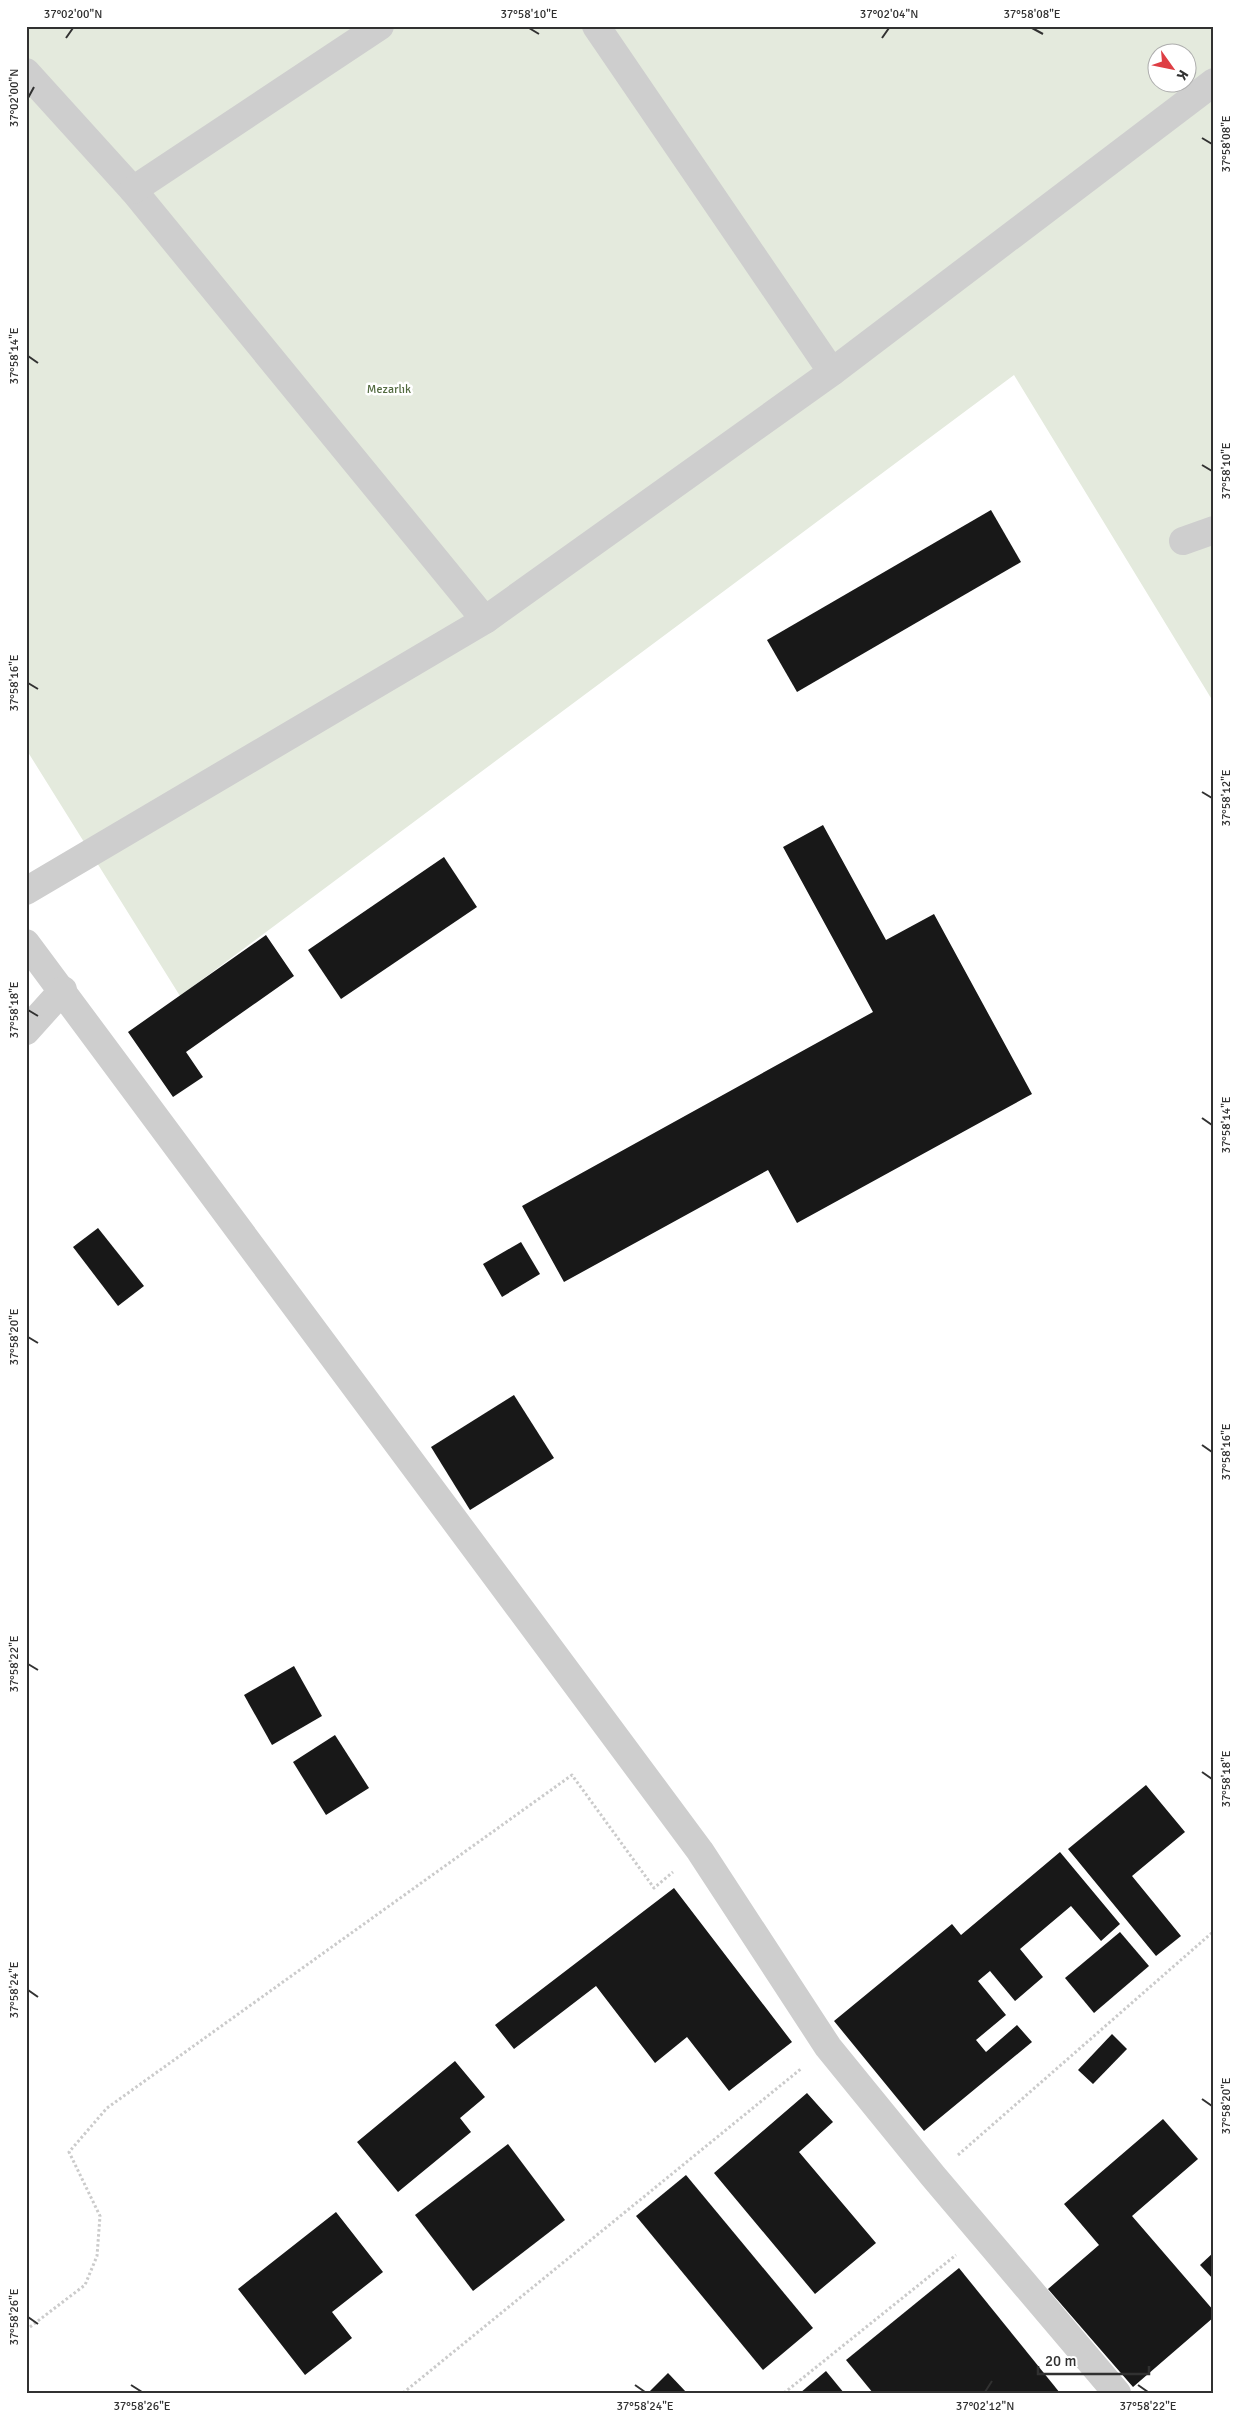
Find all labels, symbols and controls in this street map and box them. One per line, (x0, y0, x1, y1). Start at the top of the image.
text: 37°02'00"N (44, 7, 102, 22)
text: 37°58'10"E (500, 7, 558, 22)
text: 37°02'04"N (860, 7, 918, 22)
text: 37°58'08"E (1003, 7, 1061, 22)
north arrow (1148, 42, 1198, 92)
text: K (1173, 67, 1192, 83)
text: 37°02'00"N (7, 69, 22, 127)
text: 37°58'08"E (1219, 115, 1234, 173)
text: 37°58'14"E (7, 327, 22, 385)
park label: Mezarlık (367, 382, 411, 397)
text: 37°58'10"E (1219, 442, 1234, 500)
text: 37°58'16"E (7, 654, 22, 712)
text: 37°58'12"E (1219, 769, 1234, 827)
text: 37°58'18"E (7, 981, 22, 1039)
text: 37°58'14"E (1219, 1096, 1234, 1154)
text: 37°58'20"E (7, 1308, 22, 1366)
text: 37°58'16"E (1219, 1423, 1234, 1481)
text: 37°58'22"E (7, 1635, 22, 1693)
text: 37°58'18"E (1219, 1750, 1234, 1808)
text: 37°58'24"E (7, 1961, 22, 2019)
text: 37°58'20"E (1219, 2077, 1234, 2135)
text: 37°58'26"E (7, 2288, 22, 2346)
scale bar (1038, 2344, 1149, 2376)
text: 20 m (1045, 2352, 1076, 2370)
text: 37°58'26"E (113, 2399, 171, 2414)
text: 37°58'24"E (616, 2399, 674, 2414)
text: 37°02'12"N (956, 2399, 1014, 2414)
text: 37°58'22"E (1119, 2399, 1177, 2414)

